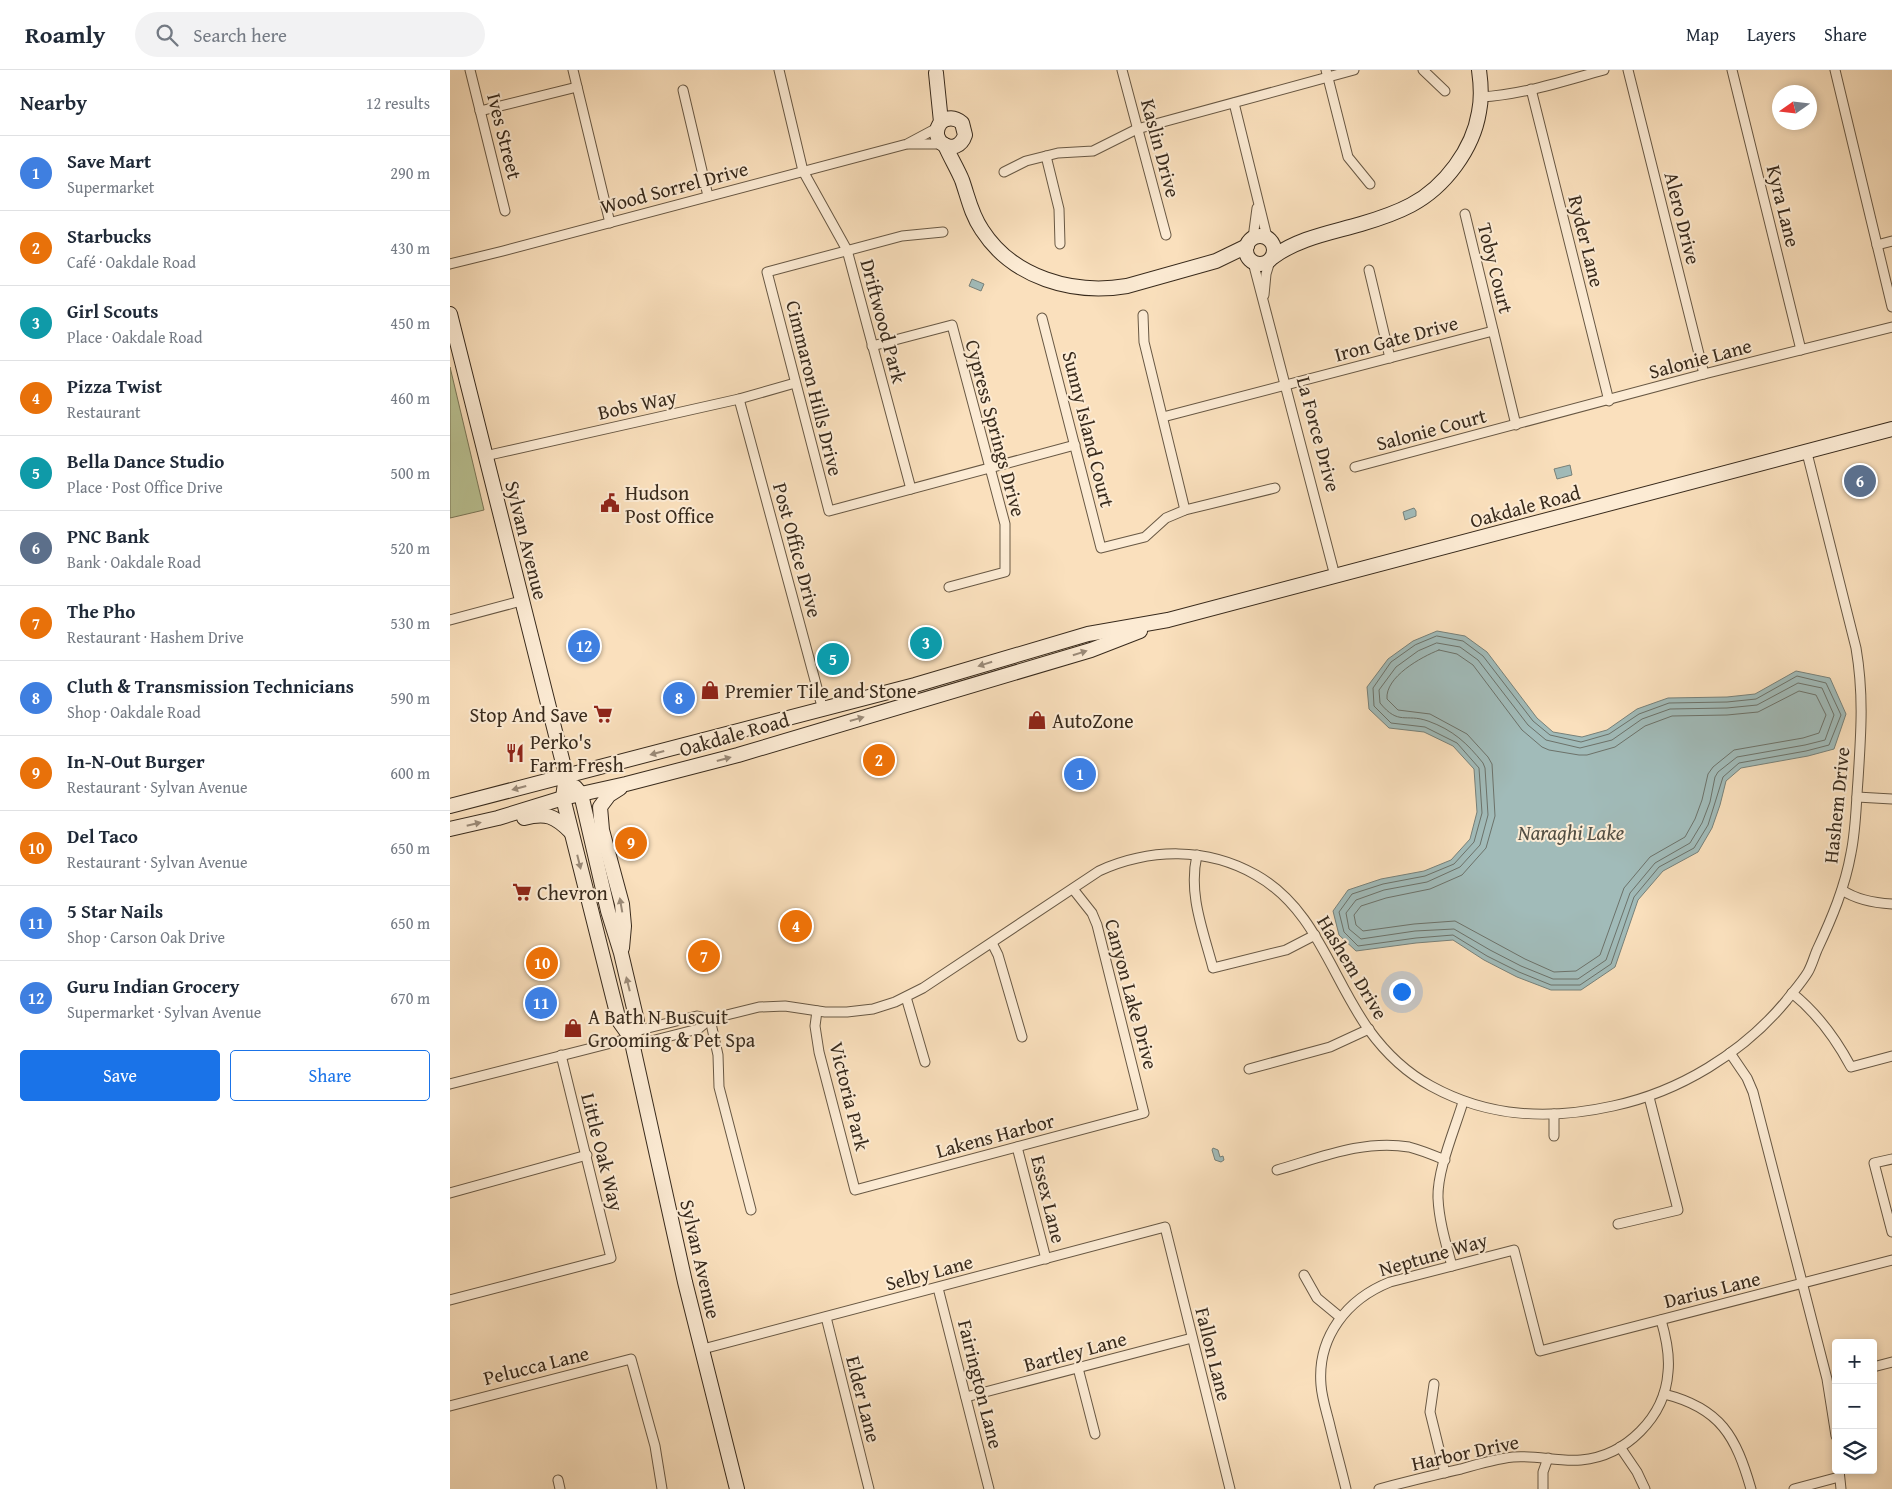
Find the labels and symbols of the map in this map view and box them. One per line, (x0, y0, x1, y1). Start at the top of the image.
north arrow (1772, 85, 1817, 130)
street label: Ives Street (480, 90, 530, 182)
street label: Kaslin Drive (1134, 95, 1188, 201)
street label: Wood Sorrel Drive (597, 153, 751, 221)
street label: Kyra Lane (1760, 162, 1808, 250)
street label: Alero Drive (1657, 169, 1709, 267)
street label: Ryder Lane (1562, 192, 1612, 290)
street label: Toby Court (1471, 220, 1521, 316)
street label: Driftwood Park (853, 256, 915, 387)
street label: Cimmaron Hills Drive (779, 297, 851, 479)
street label: Iron Gate Drive (1331, 308, 1461, 368)
street label: Salonie Lane (1645, 330, 1755, 386)
street label: Cypress Springs Drive (958, 336, 1034, 520)
street label: Sunny Island Court (1056, 348, 1122, 510)
street label: La Force Drive (1290, 373, 1348, 495)
street label: Bobs Way (595, 382, 679, 426)
street label: Salonie Court (1373, 400, 1489, 458)
pin: 6 (1844, 462, 1876, 500)
street label: Oakdale Road (1467, 477, 1584, 535)
street label: Sylvan Avenue (498, 478, 556, 602)
place label: Hudson Post Office (625, 478, 714, 530)
street label: Post Office Drive (766, 479, 830, 621)
public building icon: Hudson Post Office (599, 492, 621, 514)
pin: 3 (910, 624, 942, 662)
pin: 12 (568, 627, 600, 665)
pin: 5 (817, 640, 849, 678)
one-way arrow (1073, 649, 1088, 657)
one-way arrow (978, 661, 993, 669)
place label: Premier Tile and Stone (725, 676, 917, 705)
pin: 8 (663, 679, 695, 717)
shop icon: Premier Tile and Stone (699, 679, 721, 701)
place label: Stop And Save (470, 700, 588, 729)
supermarket icon: Stop And Save (592, 703, 614, 725)
street label: Oakdale Road (676, 704, 793, 764)
place label: AutoZone (1052, 706, 1134, 735)
shop icon: AutoZone (1026, 709, 1048, 731)
one-way arrow (850, 715, 865, 723)
place label: Perko's Farm Fresh (530, 727, 624, 779)
pin: 2 (863, 741, 895, 779)
restaurant icon: Perko's Farm Fresh (504, 742, 526, 764)
street label: Hashem Drive (1815, 745, 1857, 865)
one-way arrow (650, 750, 665, 758)
one-way arrow (717, 755, 732, 763)
pin: 1 (1064, 755, 1096, 793)
one-way arrow (511, 784, 526, 792)
water label: Naraghi Lake (1517, 817, 1624, 848)
one-way arrow (467, 820, 482, 828)
pin: 9 (615, 824, 647, 862)
one-way arrow (575, 855, 583, 870)
place label: Chevron (537, 878, 608, 907)
supermarket icon: Chevron (511, 881, 533, 903)
one-way arrow (617, 897, 625, 913)
pin: 4 (780, 907, 812, 945)
street label: Hashem Drive (1310, 909, 1396, 1025)
street label: Canyon Lake Drive (1098, 916, 1166, 1072)
pin: 7 (688, 937, 720, 975)
pin: 10 (526, 944, 558, 982)
one-way arrow (624, 976, 632, 991)
your location (1389, 979, 1415, 1005)
pin: 11 (525, 984, 557, 1022)
place label: A Bath N Buscuit Grooming & Pet Spa (588, 1002, 756, 1054)
shop icon: A Bath N Buscuit Grooming & Pet Spa (562, 1017, 584, 1039)
street label: Victoria Park (822, 1039, 878, 1154)
street label: Little Oak Way (574, 1090, 632, 1214)
street label: Lakens Harbor (932, 1105, 1058, 1165)
street label: Essex Lane (1024, 1152, 1074, 1246)
street label: Sylvan Avenue (673, 1197, 729, 1321)
street label: Neptune Way (1375, 1225, 1491, 1283)
street label: Selby Lane (882, 1246, 976, 1298)
street label: Darius Lane (1661, 1263, 1763, 1315)
street label: Fallon Lane (1188, 1304, 1240, 1404)
street label: Fairington Lane (951, 1317, 1011, 1451)
street label: Bartley Lane (1020, 1323, 1130, 1379)
street label: Pelucca Lane (480, 1338, 592, 1392)
street label: Elder Lane (839, 1353, 889, 1445)
street label: Harbor Drive (1409, 1426, 1521, 1478)

